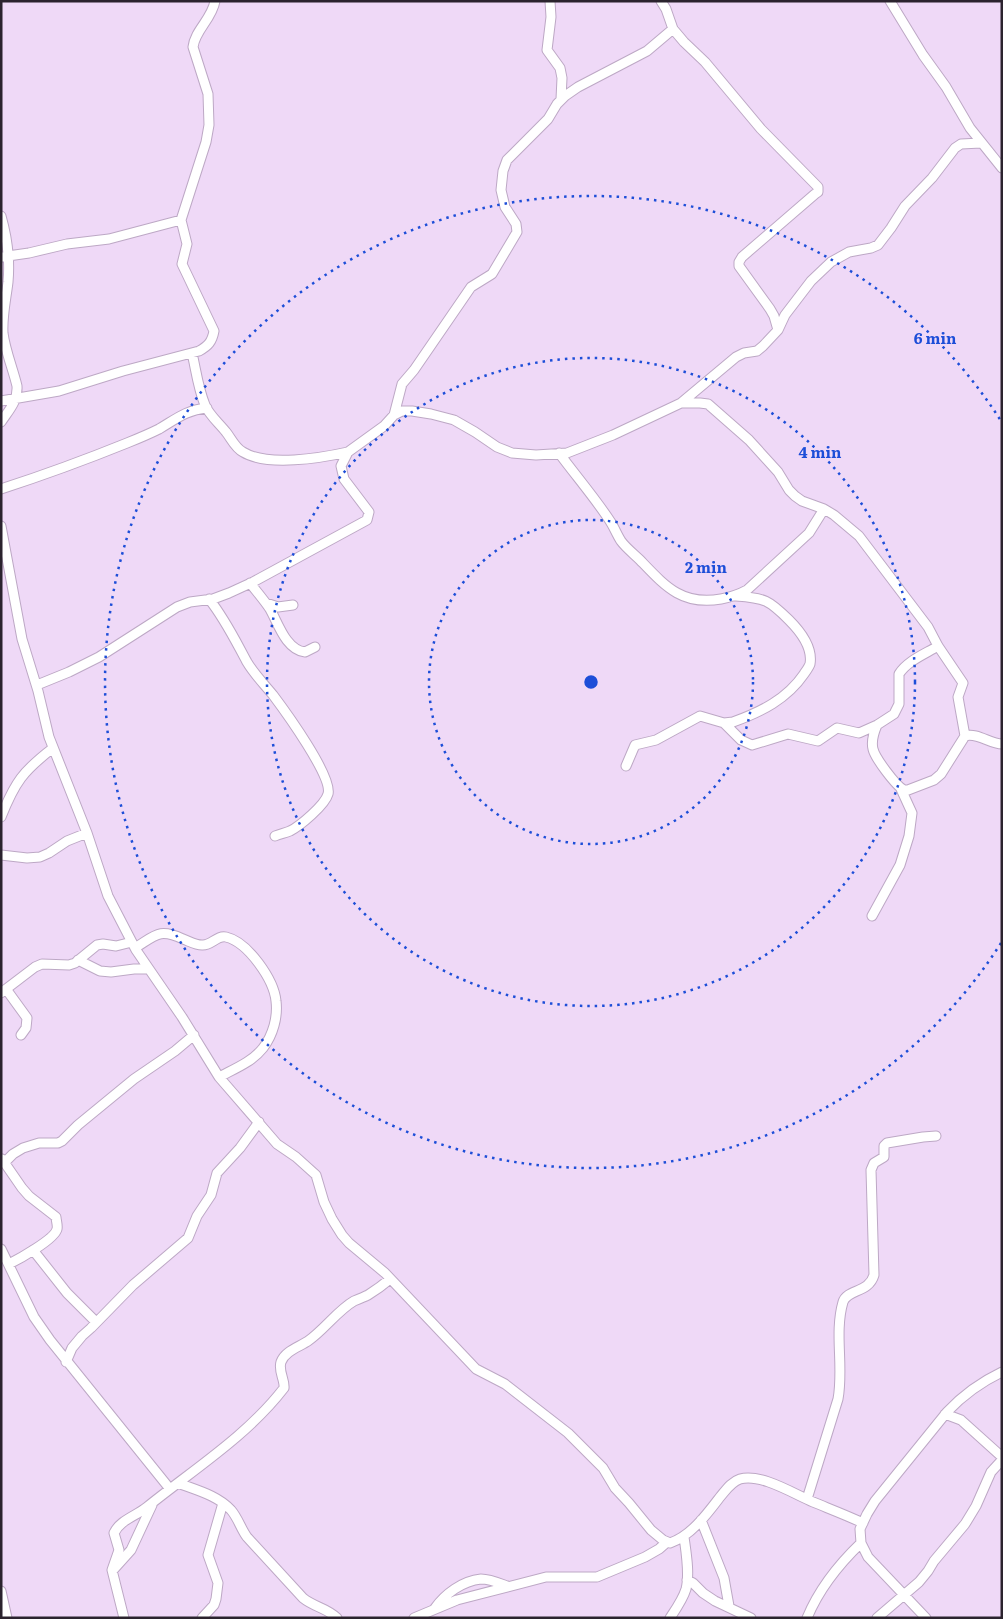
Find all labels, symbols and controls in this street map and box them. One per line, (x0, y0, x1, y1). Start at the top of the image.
text: 6 min (914, 326, 957, 349)
text: 4 min (799, 440, 842, 463)
text: 2 min (685, 555, 728, 578)
centre of rings (582, 673, 600, 691)

